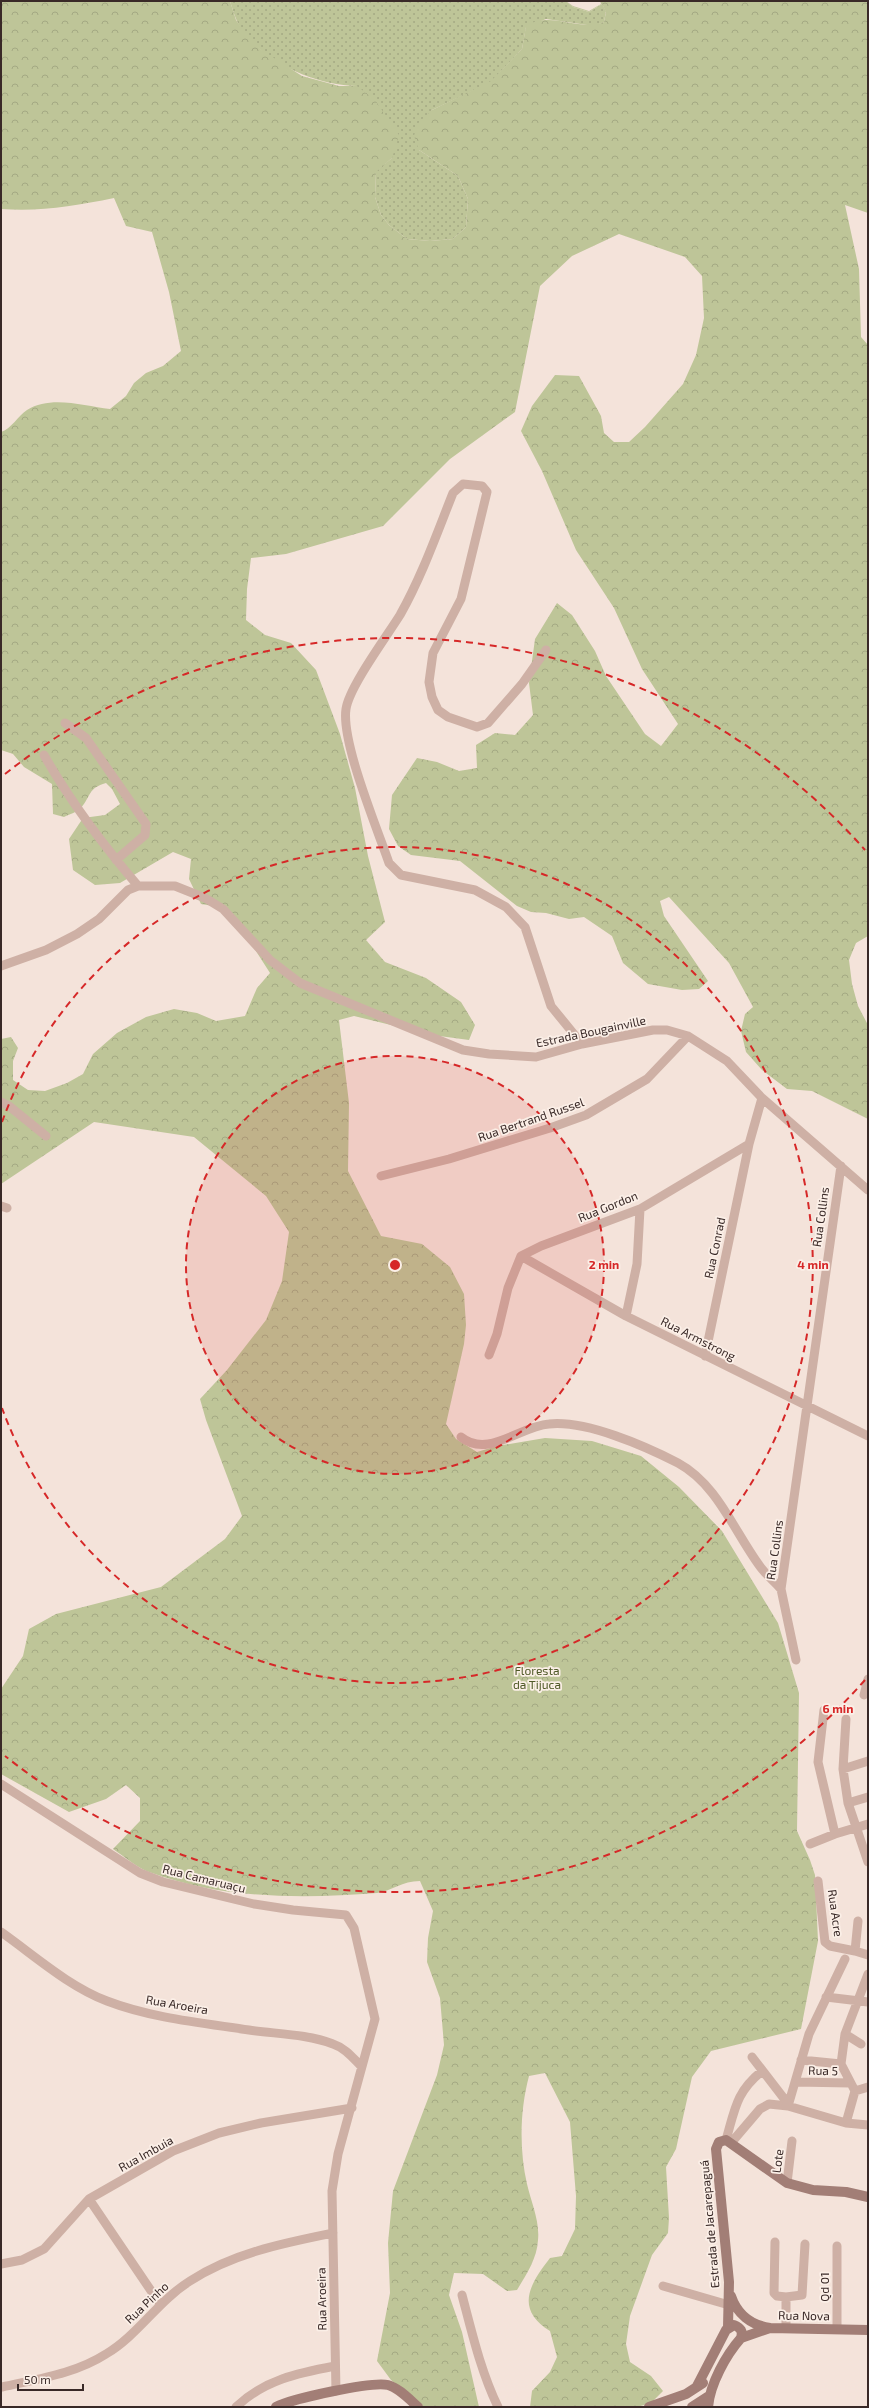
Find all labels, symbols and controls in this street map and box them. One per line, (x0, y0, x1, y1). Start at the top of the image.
street label: Estrada Bougainville (535, 1013, 647, 1050)
street label: Rua Bertrand Russel (476, 1094, 586, 1144)
street label: Rua Collins (809, 1186, 831, 1248)
street label: Rua Gordon (576, 1188, 640, 1224)
street label: Rua Conrad (701, 1216, 727, 1280)
text: 2 min (589, 1257, 619, 1271)
text: 4 min (797, 1257, 829, 1271)
centre of rings (388, 1258, 402, 1272)
street label: Rua Armstrong (659, 1313, 738, 1363)
street label: Rua Collins (763, 1519, 785, 1581)
park label: Floresta da Tijuca (513, 1663, 561, 1692)
text: 6 min (823, 1701, 853, 1715)
street label: Rua Camaruaçu (161, 1861, 247, 1896)
street label: Rua Acre (826, 1888, 846, 1937)
street label: Rua Aroeira (145, 1992, 209, 2016)
street label: Rua 5 (808, 2063, 838, 2077)
street label: Rua Imbuia (116, 2132, 175, 2174)
street label: Lote (769, 2148, 785, 2174)
street label: Estrada de Jacarepaguá (696, 2159, 722, 2289)
street label: Rua Aroeira (313, 2267, 329, 2331)
street label: Qd 01 (817, 2272, 832, 2302)
street label: Rua Pinho (122, 2278, 171, 2326)
street label: Rua Nova (778, 2308, 830, 2322)
scale bar (18, 2366, 83, 2392)
text: 50 m (24, 2372, 51, 2386)

